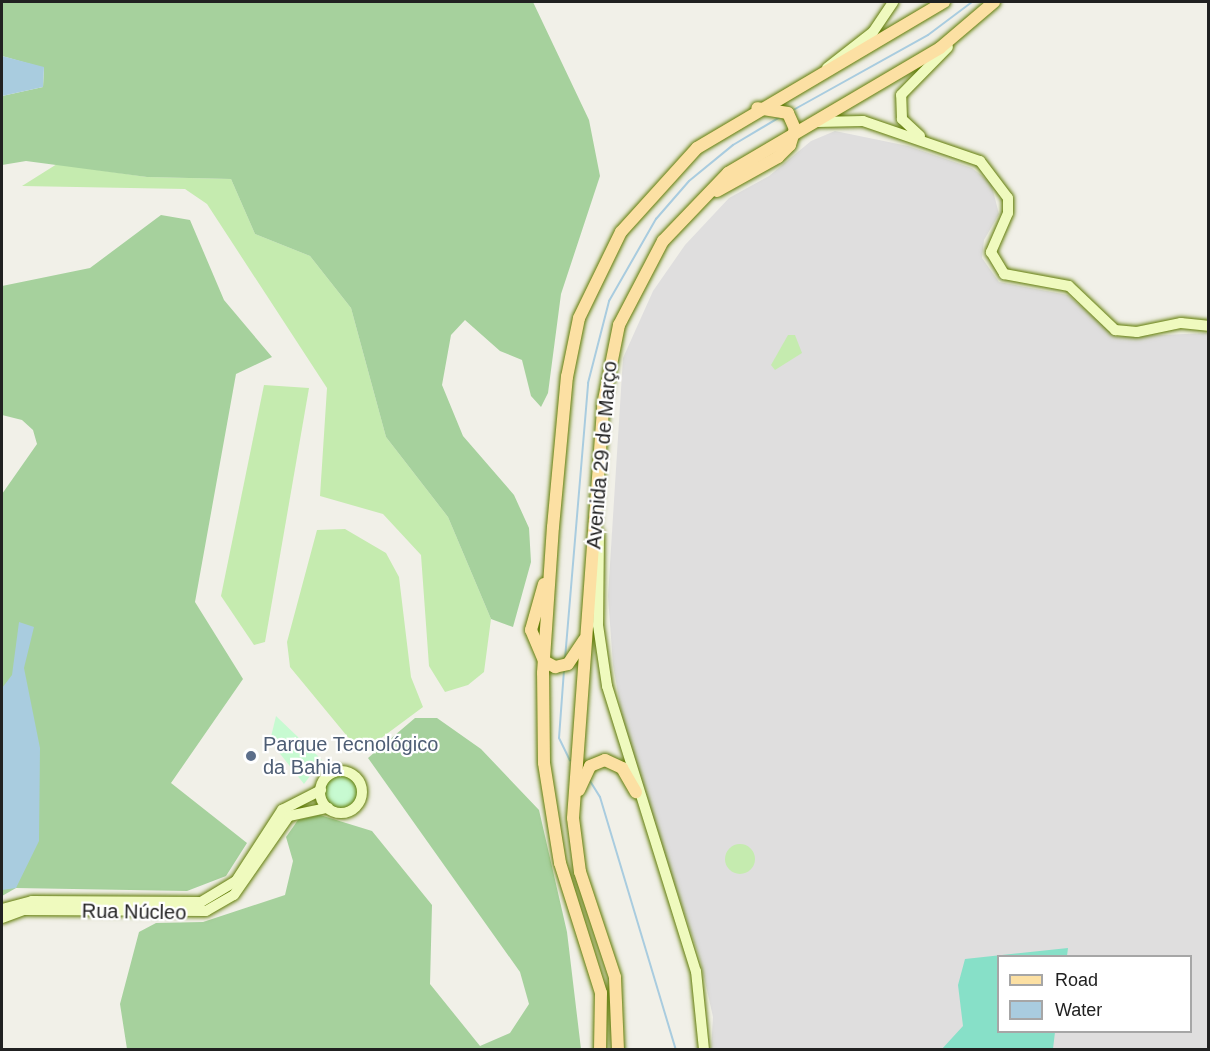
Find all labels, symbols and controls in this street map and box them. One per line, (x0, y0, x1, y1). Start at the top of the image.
street label: Avenida 29 de Março (582, 360, 622, 550)
place label: Parque Tecnológico da Bahia (263, 732, 439, 779)
marker: Parque Tecnológico da Bahia (244, 749, 258, 763)
street label: Rua Núcleo (82, 899, 186, 925)
legend (997, 955, 1192, 1033)
text: Road (1055, 970, 1098, 990)
text: Water (1055, 1000, 1102, 1020)

